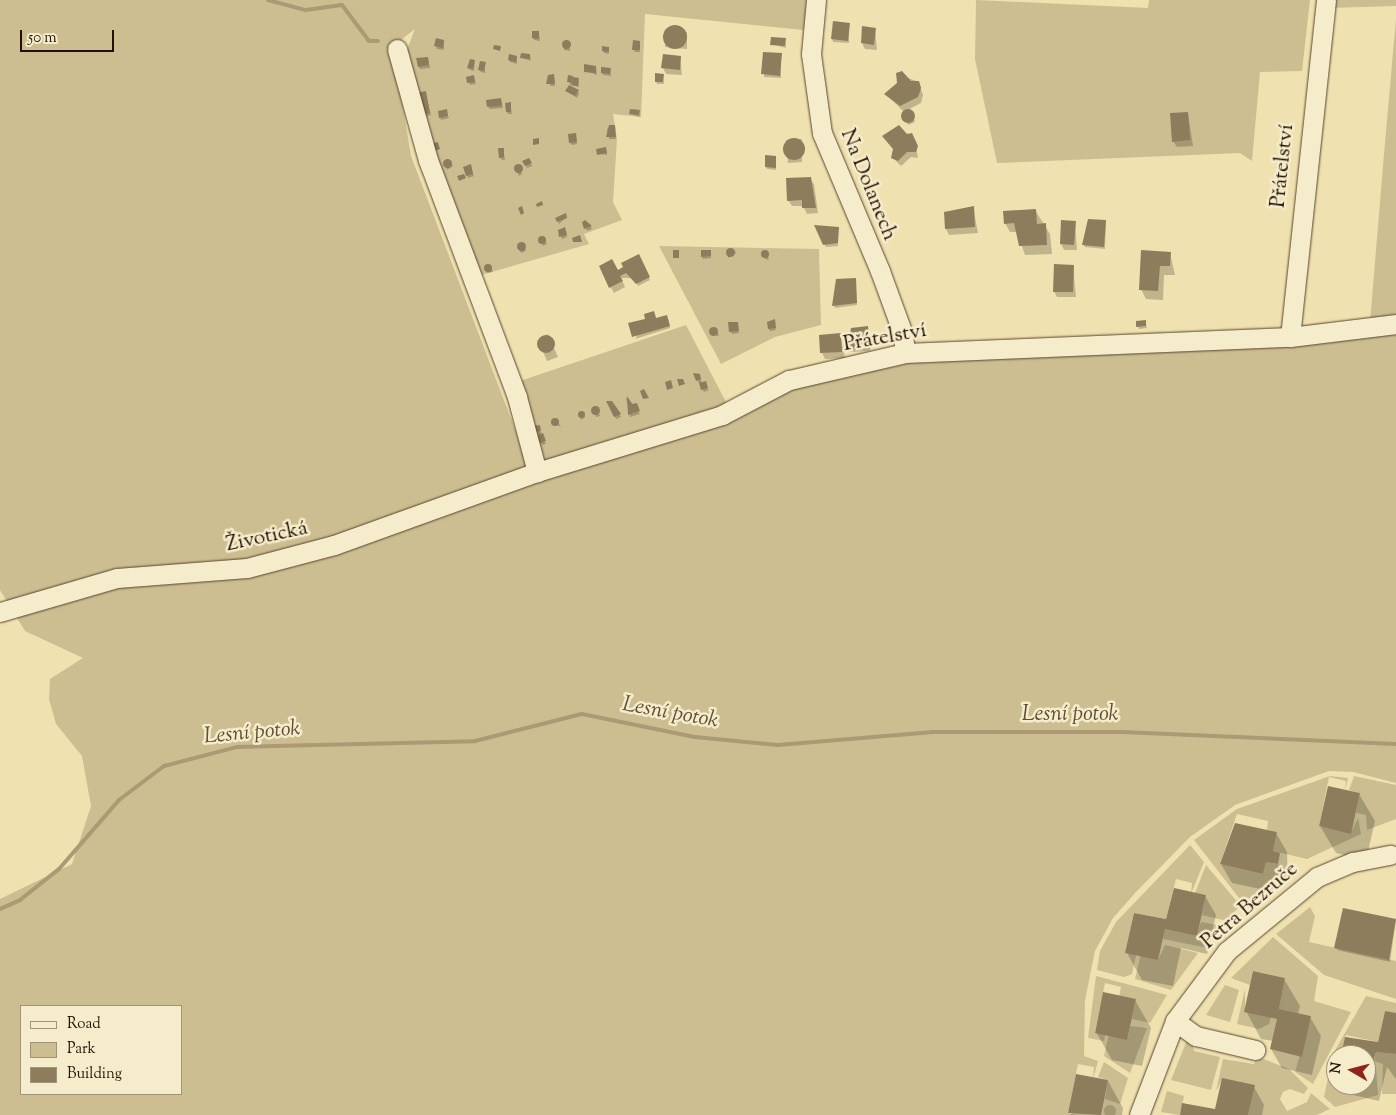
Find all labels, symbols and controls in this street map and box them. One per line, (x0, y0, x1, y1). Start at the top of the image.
scale bar (22, 20, 116, 52)
text: 50 m (28, 28, 57, 49)
street label: Přátelství (1266, 123, 1300, 209)
street label: Na Dolanech (834, 126, 902, 244)
street label: Přátelství (841, 318, 929, 358)
street label: Životická (224, 516, 310, 558)
water label: Lesní potok (620, 693, 720, 735)
water label: Lesní potok (1022, 703, 1118, 729)
water label: Lesní potok (203, 717, 301, 751)
street label: Petra Bezruče (1196, 857, 1304, 955)
legend (20, 1005, 182, 1095)
text: Road (67, 1014, 101, 1035)
text: Park (67, 1039, 96, 1060)
north arrow (1326, 1045, 1376, 1095)
text: N (1326, 1061, 1348, 1075)
text: Building (67, 1064, 122, 1085)

